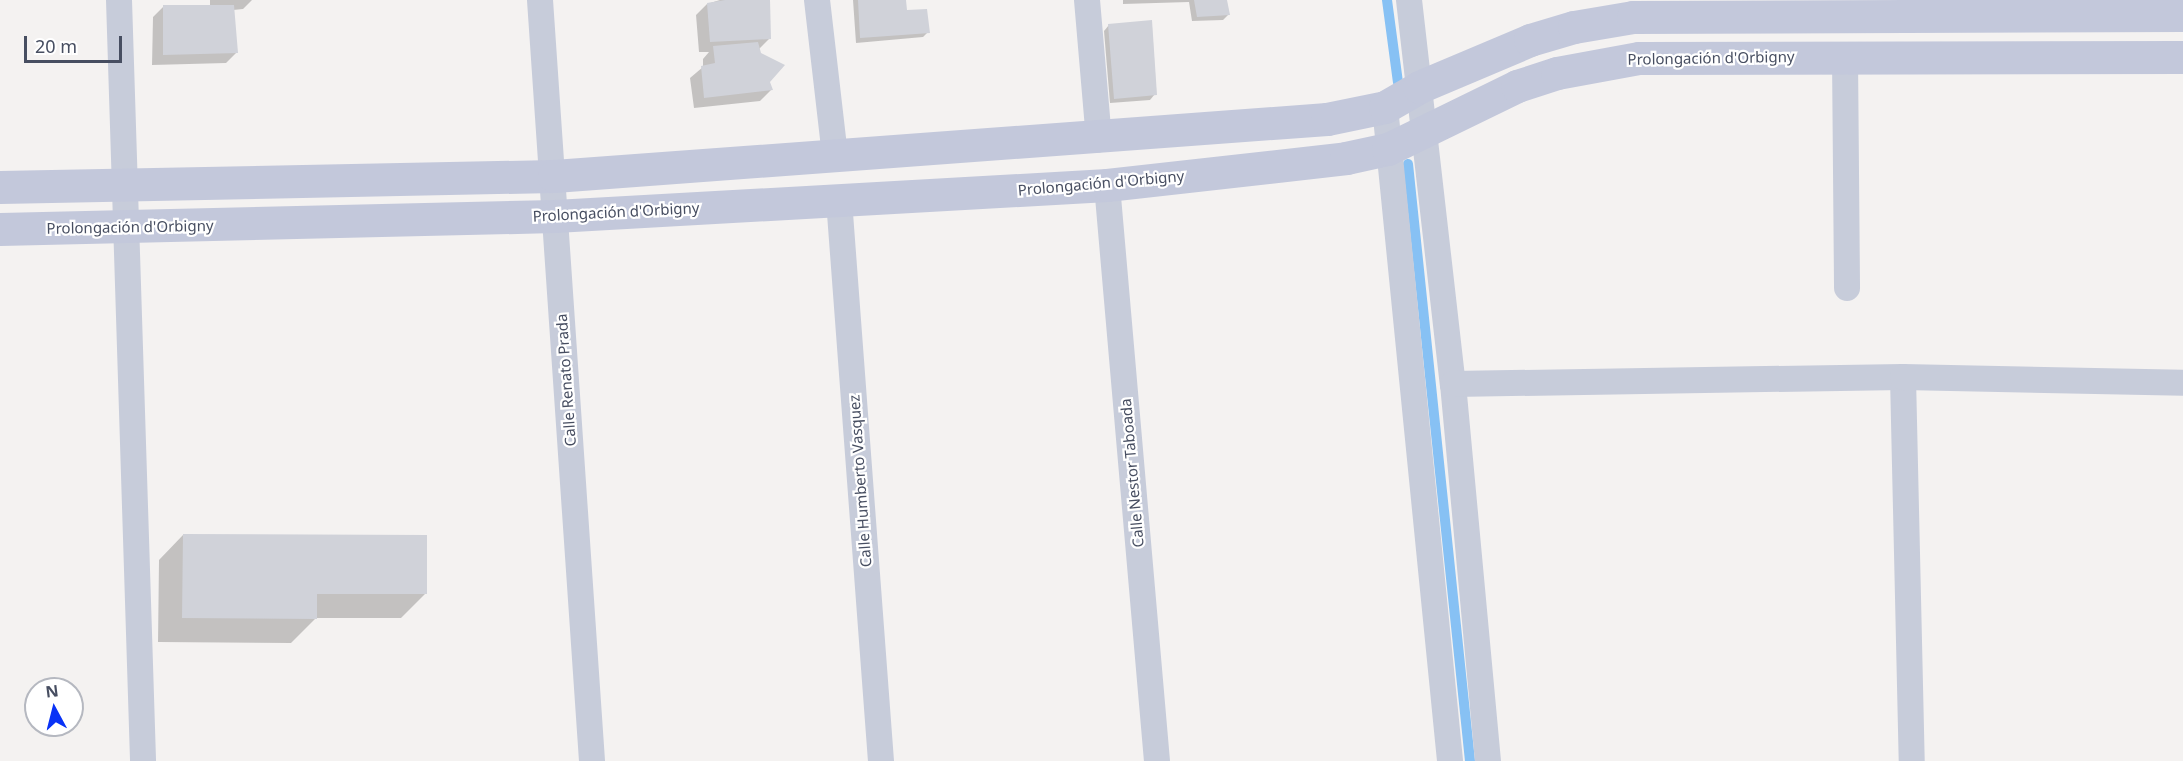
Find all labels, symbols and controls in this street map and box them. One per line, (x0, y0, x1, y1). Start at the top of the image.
scale bar (27, 24, 124, 62)
text: 20 m (35, 34, 77, 58)
street label: Prolongación d'Orbigny (1627, 48, 1795, 68)
street label: Prolongación d'Orbigny (1017, 167, 1185, 199)
street label: Prolongación d'Orbigny (532, 199, 700, 225)
street label: Prolongación d'Orbigny (46, 217, 214, 237)
street label: Calle Renato Prada (552, 313, 580, 447)
street label: Calle Humberto Vasquez (845, 394, 875, 568)
street label: Calle Nestor Taboada (1117, 398, 1147, 548)
north arrow (24, 677, 84, 737)
text: N (44, 679, 60, 703)

